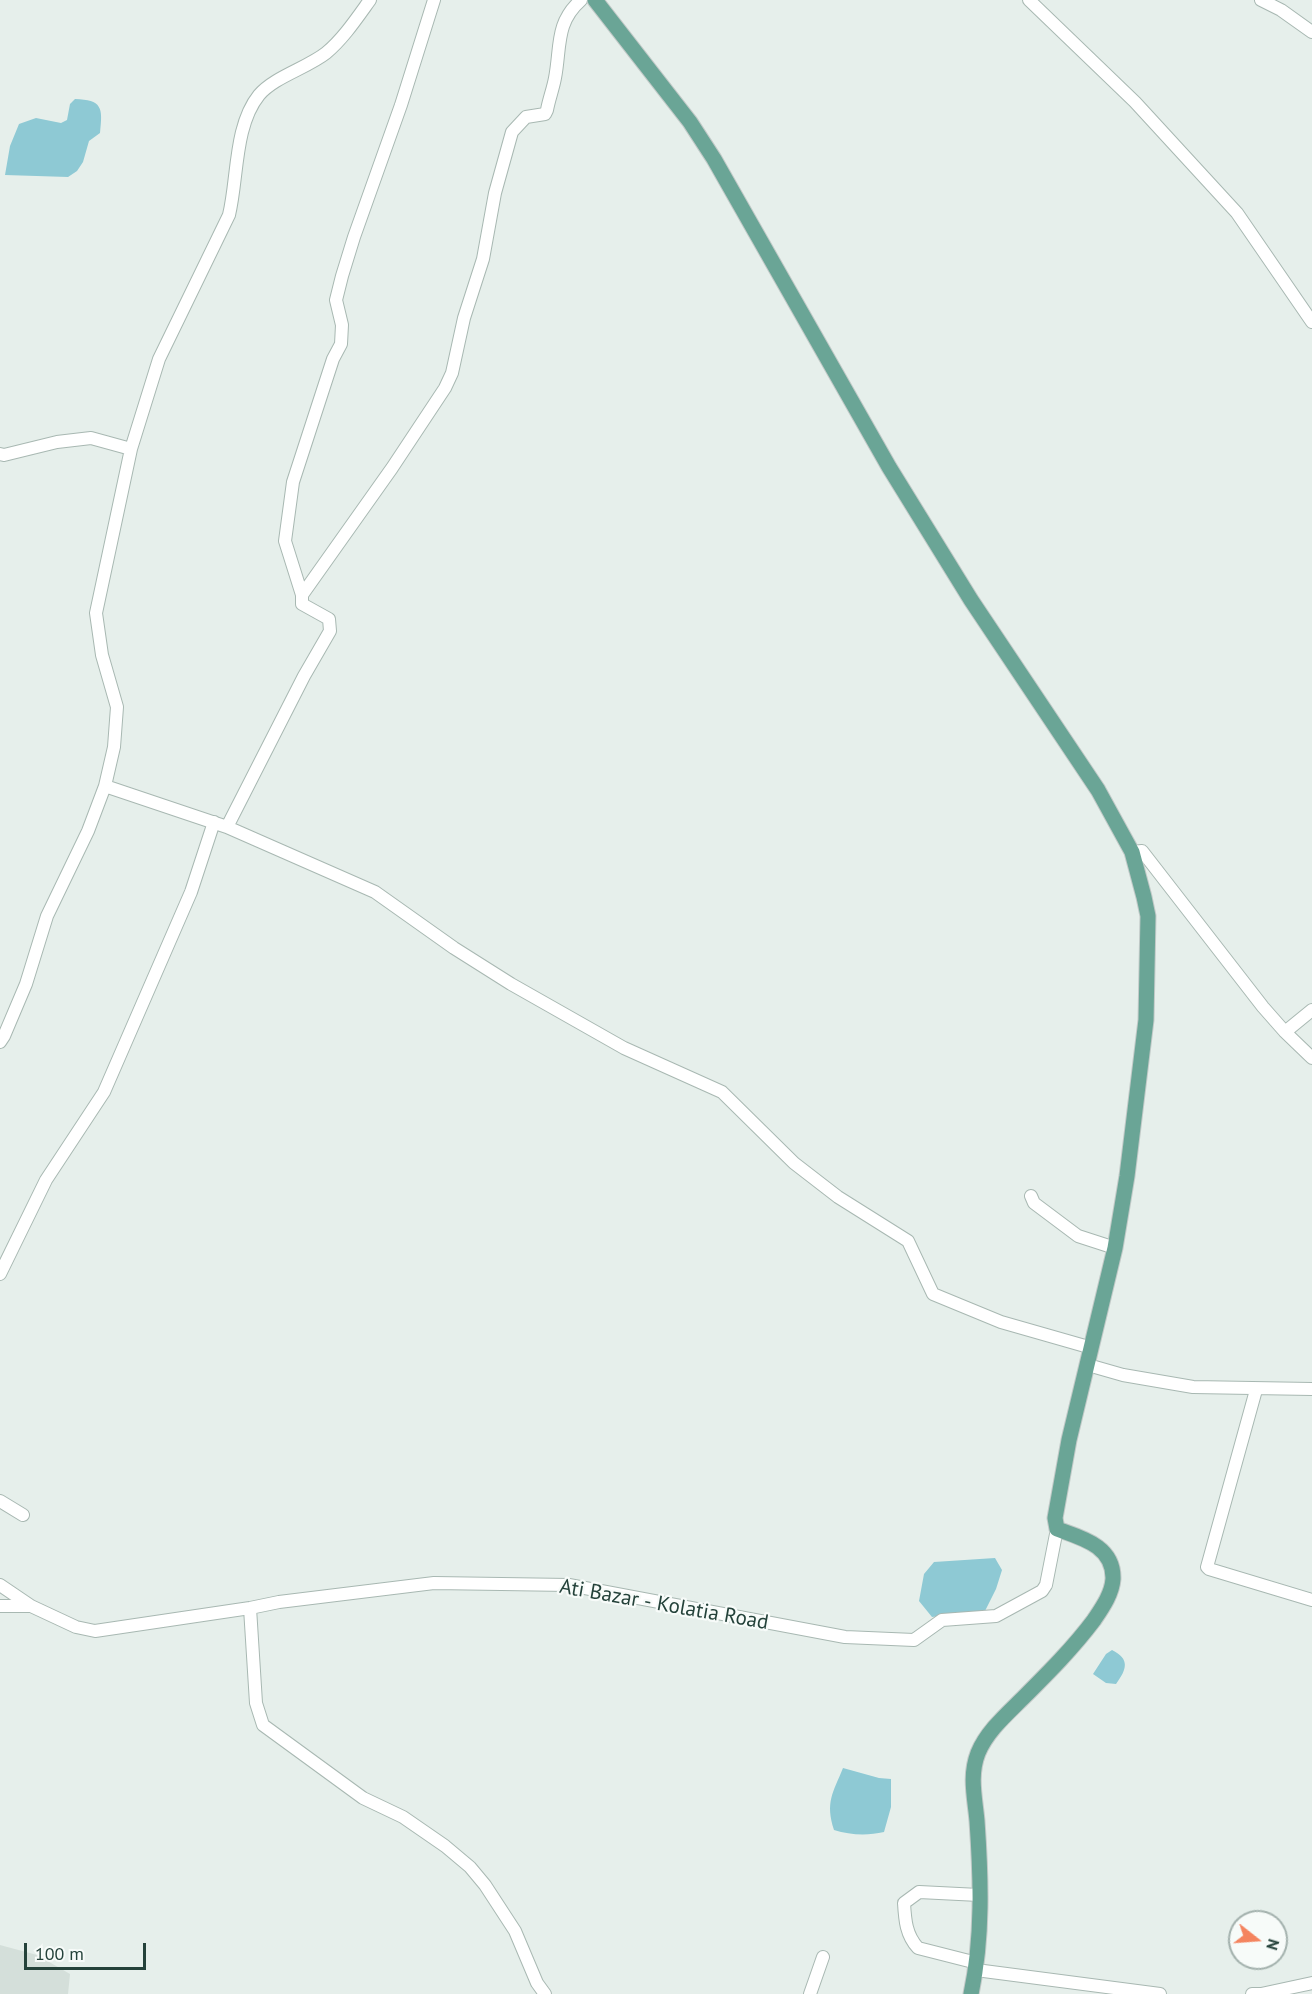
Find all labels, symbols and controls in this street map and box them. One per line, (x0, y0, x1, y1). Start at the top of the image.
street label: Ati Bazar - Kolatia Road (558, 1574, 770, 1636)
north arrow (1228, 1910, 1288, 1970)
scale bar (27, 1931, 148, 1969)
text: N (1262, 1937, 1284, 1953)
text: 100 m (35, 1942, 84, 1965)

